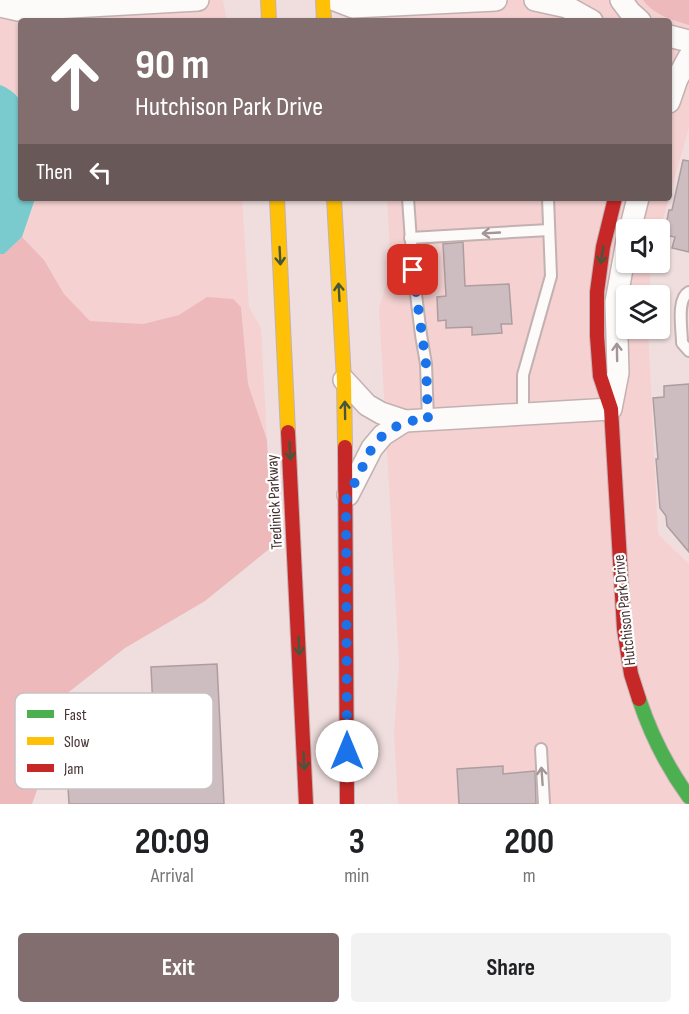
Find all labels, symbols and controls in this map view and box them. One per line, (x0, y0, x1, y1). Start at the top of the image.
text: 90 m (135, 40, 209, 91)
icon: ahead (36, 42, 114, 120)
text: Hutchison Park Drive (135, 91, 323, 123)
icon: left (84, 156, 117, 189)
text: Then (36, 159, 72, 186)
map controls (616, 219, 670, 339)
button: sound (616, 219, 670, 273)
one-way arrow (481, 228, 501, 239)
pin (387, 244, 438, 295)
one-way arrow (597, 245, 608, 264)
one-way arrow (275, 246, 286, 266)
icon: arrive (396, 253, 429, 286)
one-way arrow (333, 283, 344, 303)
button: layers (616, 285, 670, 339)
one-way arrow (612, 342, 623, 362)
one-way arrow (339, 400, 350, 420)
one-way arrow (284, 441, 295, 461)
street label: Tredinick Parkway (263, 454, 287, 550)
street label: Hutchison Park Drive (610, 554, 640, 666)
one-way arrow (293, 635, 304, 655)
legend (15, 693, 213, 789)
text: Fast (64, 706, 87, 725)
position arrow (315, 719, 379, 783)
text: Slow (64, 733, 89, 752)
one-way arrow (299, 751, 310, 771)
text: Jam (63, 760, 84, 779)
one-way arrow (537, 767, 548, 787)
text: 20:09 (135, 821, 210, 864)
text: 3 (349, 821, 365, 864)
text: 200 (504, 821, 554, 864)
text: Arrival (151, 864, 194, 888)
text: min (344, 864, 369, 888)
text: m (523, 864, 536, 888)
button: Exit (18, 933, 339, 1002)
button: Share (351, 933, 671, 1002)

